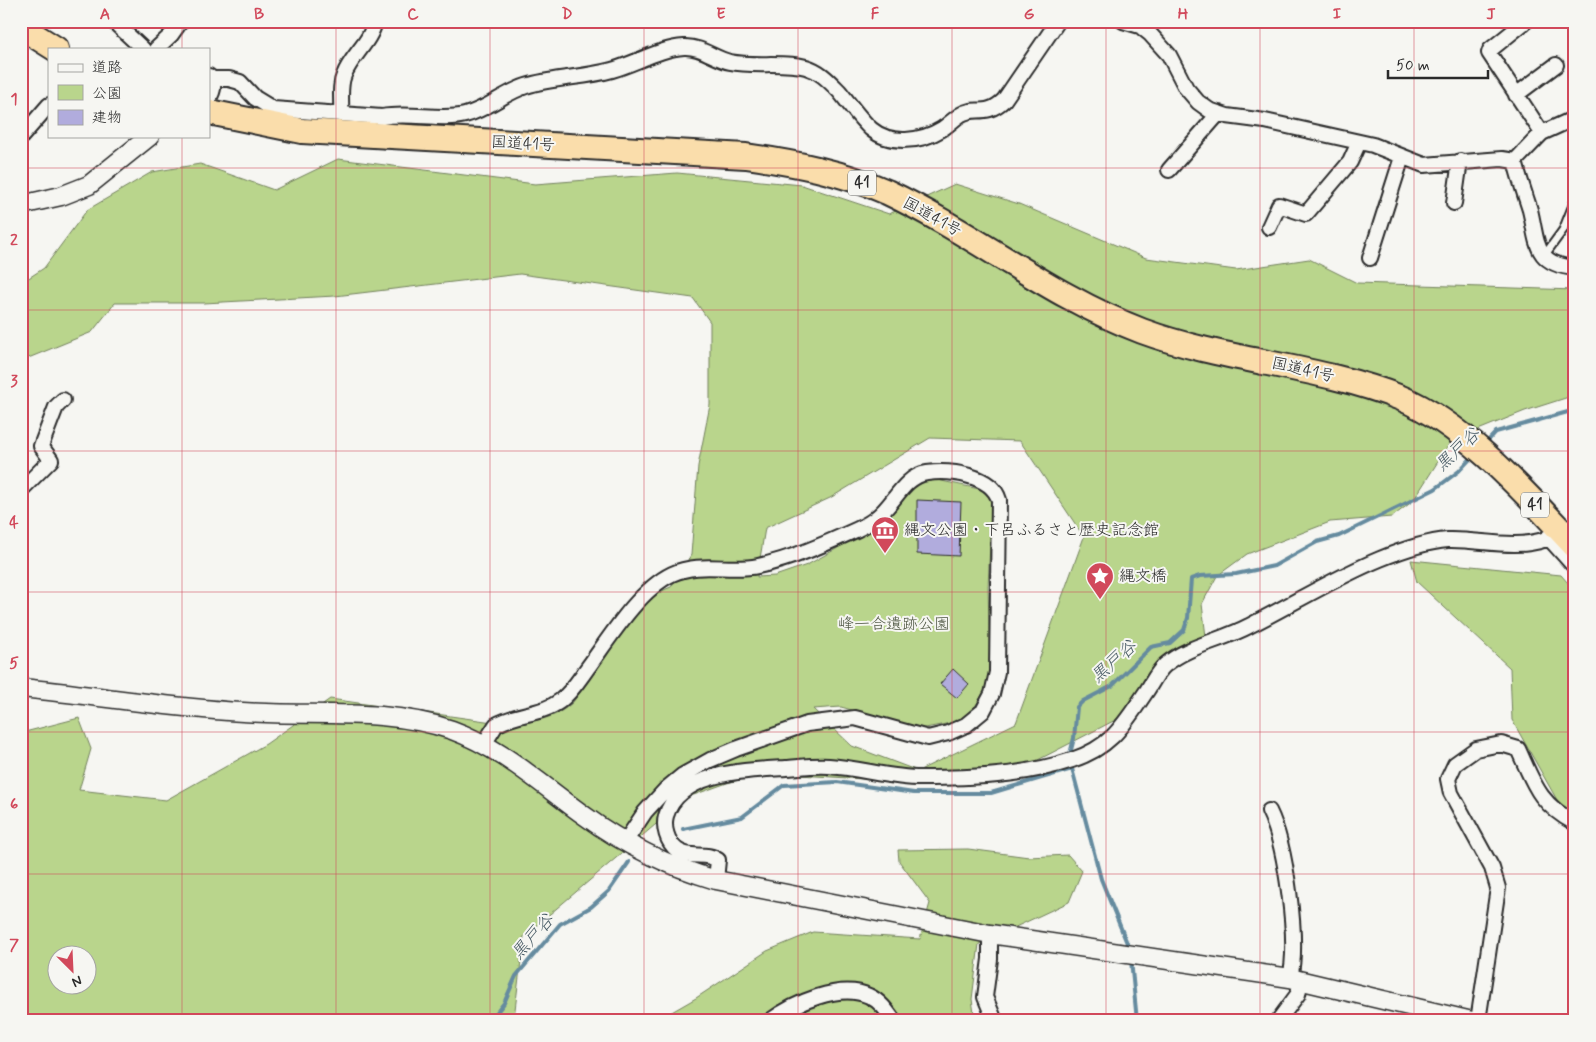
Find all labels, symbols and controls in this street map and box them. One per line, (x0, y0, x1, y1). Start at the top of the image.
text: A (100, 4, 110, 25)
text: B (254, 4, 264, 25)
text: C (407, 4, 419, 25)
text: D (561, 4, 573, 25)
text: E (716, 4, 726, 25)
text: F (871, 4, 880, 25)
text: G (1024, 4, 1035, 25)
text: H (1178, 4, 1189, 25)
text: I (1333, 4, 1342, 25)
text: J (1486, 4, 1496, 25)
legend (48, 48, 210, 138)
scale bar (1388, 48, 1488, 80)
text: 50 m (1396, 56, 1430, 76)
text: 道路 (92, 58, 122, 78)
text: 公園 (92, 84, 122, 104)
text: 1 (10, 89, 18, 110)
text: 建物 (92, 108, 122, 128)
street label: 国道41号 (490, 132, 556, 156)
road number: 41 (848, 170, 876, 196)
street label: 国道41号 (899, 192, 965, 242)
text: 2 (10, 230, 18, 251)
street label: 国道41号 (1269, 353, 1337, 387)
text: 3 (10, 371, 18, 392)
water label: 黒戸谷 (1430, 422, 1487, 477)
road number: 41 (1521, 492, 1549, 518)
text: 4 (9, 512, 19, 533)
museum icon: 縄文公園・下呂ふるさと歴史記念館 (870, 515, 900, 554)
place label: 縄文公園・下呂ふるさと歴史記念館 (904, 520, 1159, 541)
place icon: 縄文橋 (1085, 561, 1115, 600)
place label: 縄文橋 (1119, 566, 1167, 587)
park label: 峰一合遺跡公園 (838, 614, 950, 635)
water label: 黒戸谷 (1086, 635, 1143, 689)
text: 5 (9, 653, 19, 674)
text: 6 (10, 794, 18, 815)
water label: 黒戸谷 (506, 908, 561, 965)
text: 7 (9, 935, 19, 956)
north arrow (48, 944, 98, 994)
text: N (69, 971, 85, 991)

